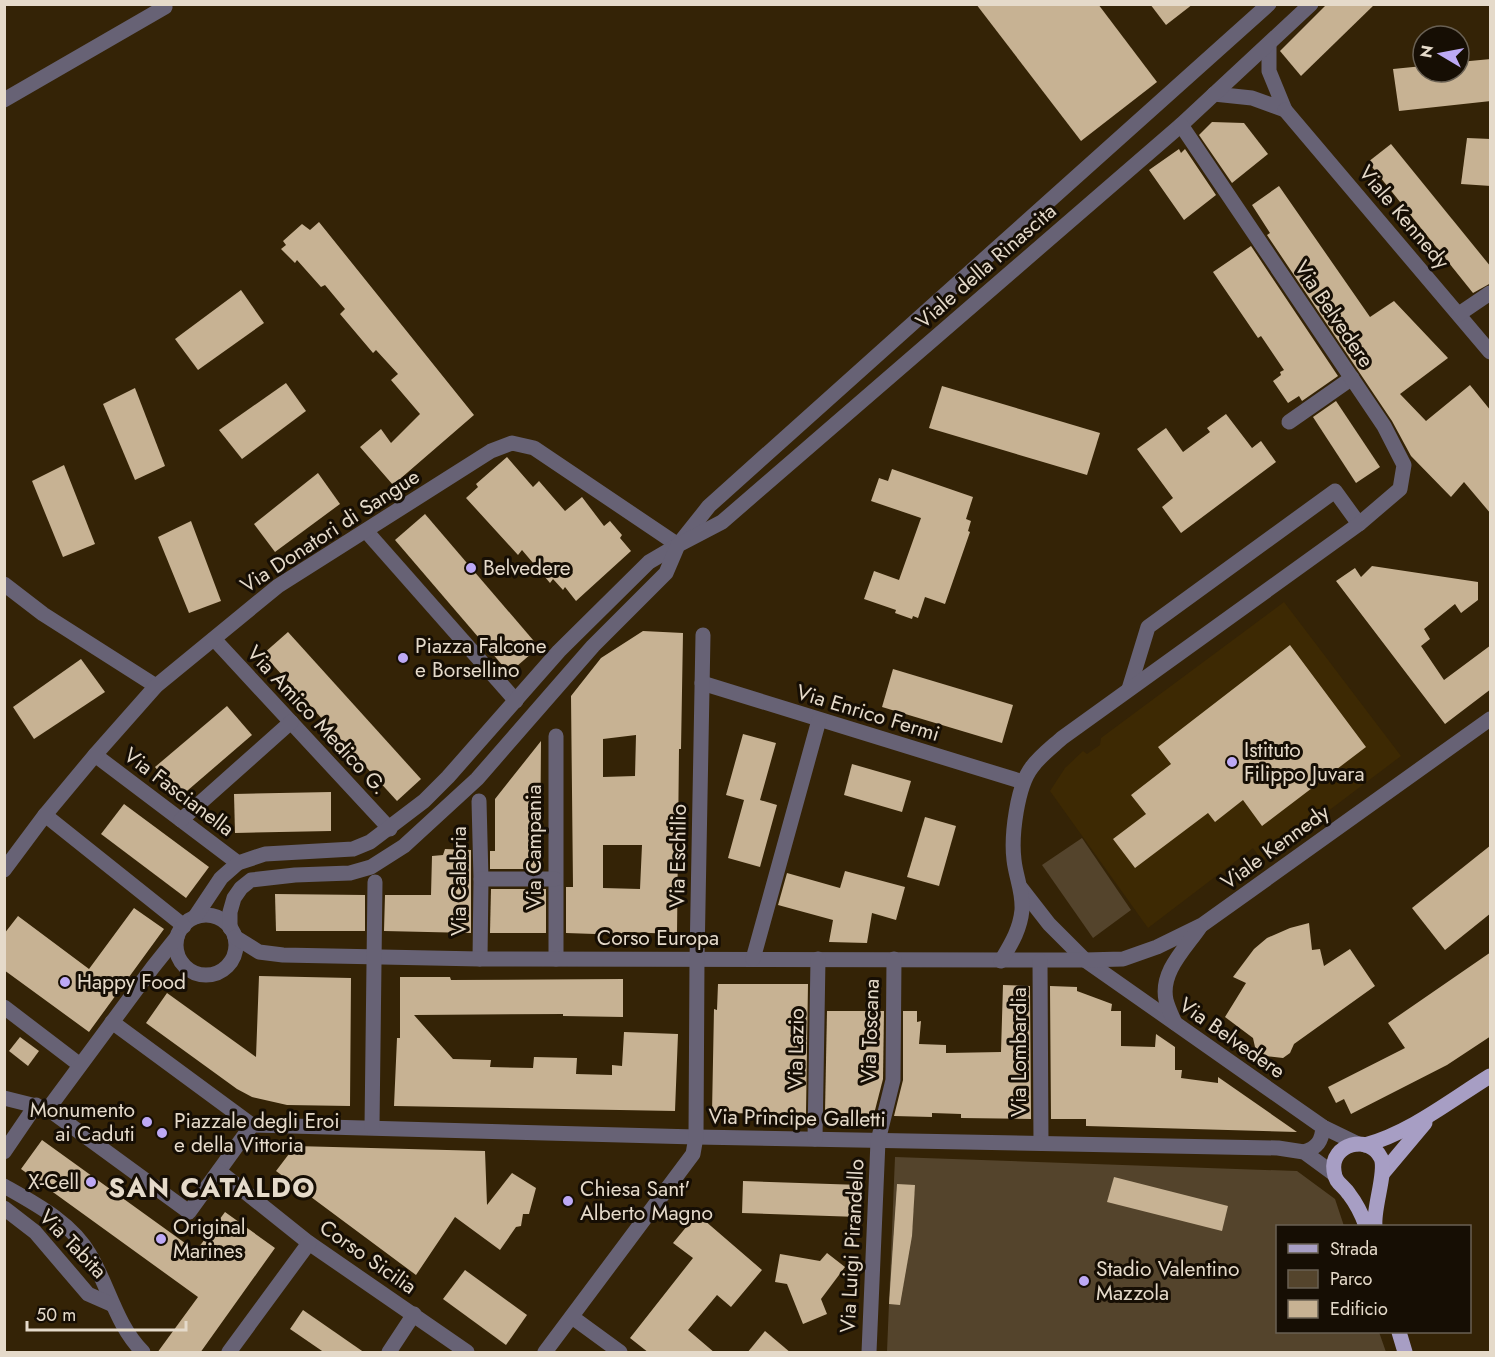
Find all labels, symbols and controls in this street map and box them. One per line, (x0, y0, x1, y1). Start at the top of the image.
north arrow (1411, 24, 1471, 84)
text: N (1414, 43, 1439, 60)
street label: Viale Kennedy (1352, 159, 1457, 276)
street label: Viale della Rinascita (909, 196, 1063, 336)
street label: Via Belvedere (1287, 254, 1381, 374)
street label: Via Donatori di Sangue (235, 462, 426, 600)
place label: Belvedere (483, 553, 571, 583)
marker: Belvedere (464, 561, 478, 575)
place label: Piazza Falcone e Borsellino (415, 631, 547, 685)
street label: Via Amico Medico G. (240, 639, 394, 801)
marker: Piazza Falcone e Borsellino (396, 651, 410, 665)
street label: Via Enrico Fermi (793, 677, 943, 749)
place label: Istituto Filippo Juvara (1244, 735, 1365, 789)
street label: Via Fascianella (118, 740, 240, 844)
marker: Istituto Filippo Juvara (1225, 755, 1239, 769)
street label: Via Campania (519, 784, 549, 910)
street label: Viale Kennedy (1215, 797, 1336, 897)
street label: Via Eschilio (662, 804, 694, 908)
street label: Via Calabria (444, 826, 474, 936)
street label: Corso Europa (597, 923, 719, 953)
place label: Happy Food (77, 967, 186, 997)
marker: Happy Food (58, 975, 72, 989)
street label: Via Toscana (853, 978, 887, 1084)
street label: Via Lombardia (1004, 987, 1034, 1117)
street label: Via Belvedere (1173, 990, 1291, 1086)
street label: Via Lazio (780, 1008, 812, 1090)
place label: Monumento ai Caduti (30, 1095, 135, 1149)
street label: Via Principe Galletti (708, 1101, 886, 1135)
place label: Piazzale degli Eroi e della Vittoria (174, 1106, 340, 1160)
marker: Monumento ai Caduti (140, 1115, 154, 1129)
marker: Piazzale degli Eroi e della Vittoria (155, 1126, 169, 1140)
street label: Via Luigi Pirandello (832, 1158, 872, 1334)
place label: X-Cell (28, 1167, 79, 1197)
district label: SAN CATALDO (108, 1168, 316, 1207)
place label: Chiesa Sant' Alberto Magno (580, 1174, 713, 1228)
marker: X-Cell (84, 1175, 98, 1189)
marker: Chiesa Sant' Alberto Magno (561, 1194, 575, 1208)
street label: Via Tabita (32, 1203, 114, 1285)
place label: Original Marines (173, 1212, 246, 1266)
street label: Corso Sicilia (313, 1213, 423, 1301)
legend (1276, 1225, 1471, 1333)
marker: Original Marines (154, 1232, 168, 1246)
text: Strada (1330, 1236, 1378, 1262)
place label: Stadio Valentino Mazzola (1096, 1254, 1239, 1308)
text: Parco (1330, 1266, 1372, 1292)
marker: Stadio Valentino Mazzola (1077, 1274, 1091, 1288)
scale bar (27, 1294, 186, 1332)
text: Edificio (1330, 1296, 1388, 1322)
text: 50 m (36, 1302, 76, 1328)

